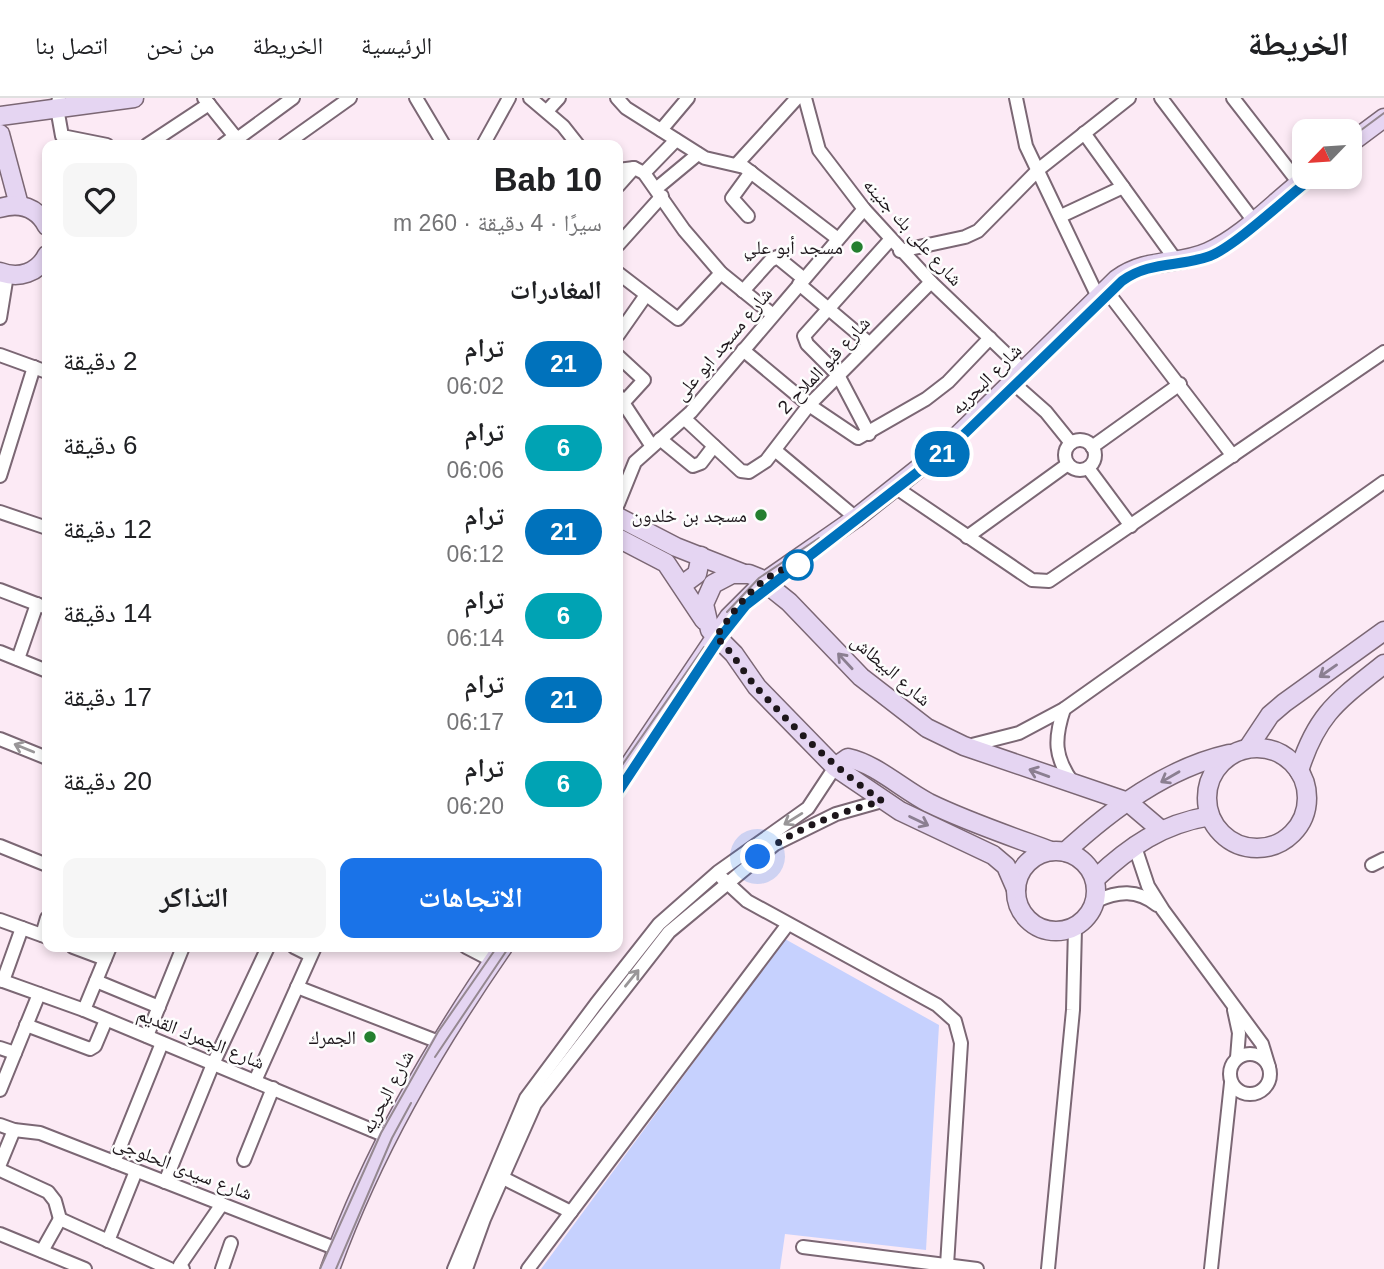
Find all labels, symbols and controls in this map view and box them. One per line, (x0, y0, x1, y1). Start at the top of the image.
text: الخريطة (1248, 25, 1349, 62)
text: اتصل بنا (35, 32, 108, 59)
text: من نحن (146, 32, 214, 59)
text: الخريطة (252, 32, 323, 59)
text: الرئيسية (361, 32, 432, 59)
north arrow (1292, 119, 1362, 189)
map controls (1292, 119, 1362, 189)
text: Bab 10 (494, 161, 602, 198)
button: heart (63, 163, 137, 237)
street label: شارع على بك جنينه (859, 174, 967, 291)
text: سيرًا · 4 دقيقة · 260 m (393, 210, 602, 236)
place label: مسجد أبو علي (744, 236, 843, 262)
marker: مسجد أبو علي (849, 239, 865, 255)
text: المغادرات (510, 275, 602, 305)
street label: شارع مسجد ابو على (670, 283, 777, 405)
street label: شارع قبو الملاح 2 (774, 312, 875, 419)
text: ترام (464, 333, 504, 363)
street label: شارع البحريه (946, 339, 1026, 419)
text: 2 دقيقة (63, 346, 138, 376)
text: 21 (550, 350, 577, 377)
text: 06:02 (446, 373, 504, 399)
text: ترام (464, 417, 504, 447)
text: 6 دقيقة (63, 430, 138, 460)
line badge: 21 (911, 431, 974, 477)
text: 6 (557, 434, 570, 461)
text: 21 (929, 440, 955, 467)
text: 06:06 (446, 457, 504, 483)
text: ترام (464, 501, 504, 531)
place label: مسجد بن خلدون (631, 505, 747, 527)
marker: مسجد بن خلدون (753, 507, 769, 523)
text: 12 دقيقة (63, 514, 152, 544)
text: 21 (550, 518, 577, 545)
text: 06:12 (446, 541, 504, 567)
unlabelled marker (783, 550, 813, 580)
text: ترام (464, 585, 504, 615)
text: 14 دقيقة (63, 598, 152, 628)
text: 6 (557, 602, 570, 629)
text: 06:14 (446, 625, 504, 651)
street label: شارع البيطاش (846, 630, 935, 711)
one-way arrow (837, 653, 854, 670)
one-way arrow (1319, 664, 1338, 678)
text: ترام (464, 669, 504, 699)
text: 17 دقيقة (63, 682, 152, 712)
text: 21 (550, 686, 577, 713)
text: 06:17 (446, 709, 504, 735)
one-way arrow (13, 741, 35, 754)
text: ترام (464, 753, 504, 783)
text: 20 دقيقة (63, 766, 152, 796)
one-way arrow (1029, 766, 1051, 778)
text: 6 (557, 770, 570, 797)
one-way arrow (1160, 770, 1180, 784)
text: 06:20 (446, 793, 504, 819)
one-way arrow (783, 812, 803, 826)
one-way arrow (908, 815, 929, 829)
your location (740, 839, 775, 874)
button: التذاكر (63, 858, 326, 938)
button: الاتجاهات (340, 858, 602, 938)
one-way arrow (624, 970, 639, 988)
street label: شارع الجمرك القديم (134, 1003, 268, 1075)
place label: الجمرك (309, 1027, 356, 1049)
marker: الجمرك (362, 1029, 378, 1045)
street label: شارع البحريه (356, 1047, 419, 1138)
street label: شارع سيدى الحلوجى (110, 1132, 255, 1205)

